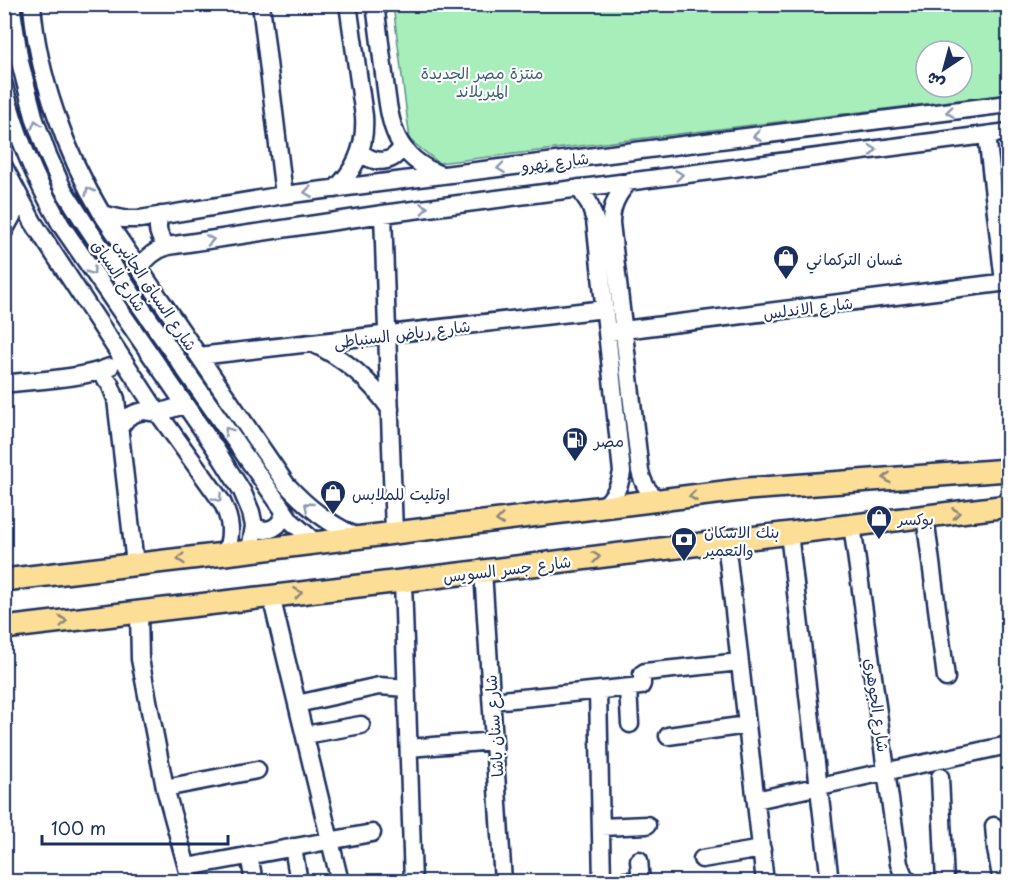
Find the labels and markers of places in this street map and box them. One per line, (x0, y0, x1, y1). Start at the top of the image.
shop icon: غسان التركماني (771, 243, 801, 281)
place label: غسان التركماني (806, 246, 903, 274)
fuel station icon: مصر (560, 425, 590, 463)
place label: مصر (592, 428, 624, 452)
shop icon: اوتليت للملابس (318, 478, 348, 516)
place label: اوتليت للملابس (352, 481, 450, 505)
shop icon: بوكسر (864, 503, 894, 541)
place label: بوكسر (896, 506, 934, 530)
place label: بنك الاسكان والتعمير (702, 519, 780, 561)
bank icon: بنك الاسكان والتعمير (669, 525, 699, 563)

